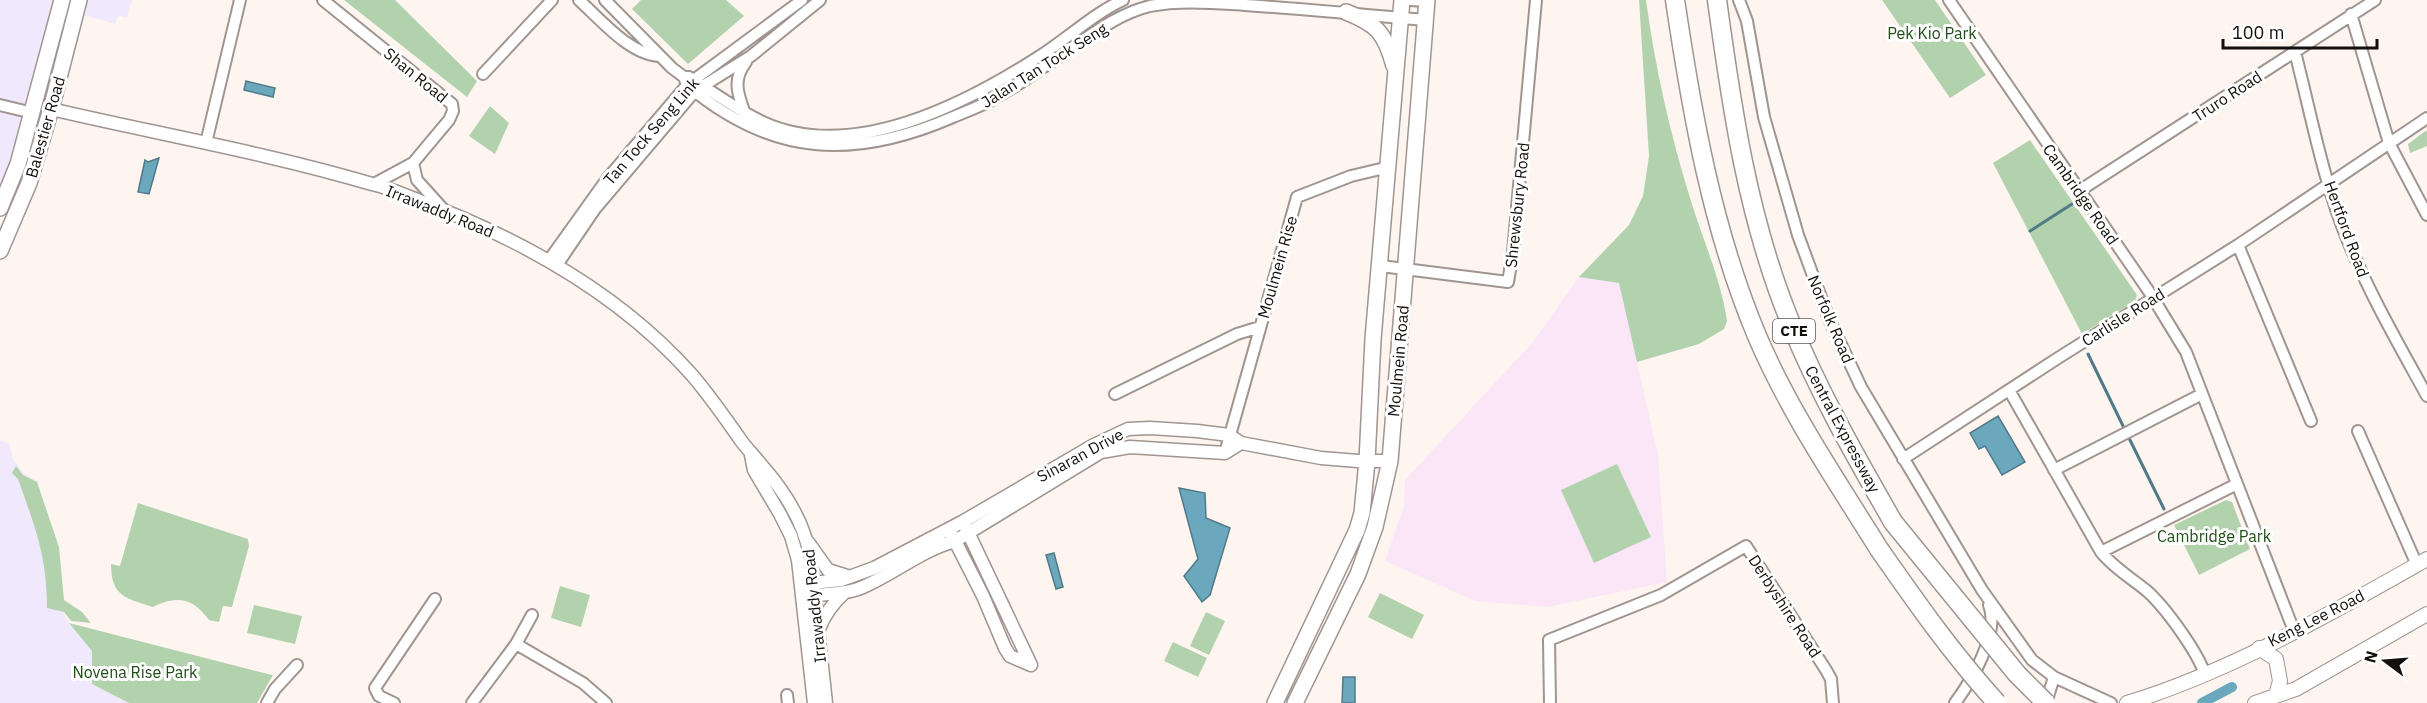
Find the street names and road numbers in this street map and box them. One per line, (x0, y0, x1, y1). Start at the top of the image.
street label: Jalan Tan Tock Seng (977, 18, 1111, 112)
street label: Shan Road (380, 43, 452, 107)
street label: Truro Road (2189, 66, 2265, 126)
street label: Tan Tock Seng Link (599, 73, 703, 189)
street label: Balestier Road (21, 74, 69, 180)
street label: Cambridge Road (2039, 140, 2123, 248)
street label: Shrewsbury Road (1500, 141, 1534, 269)
street label: Hertford Road (2320, 178, 2374, 280)
street label: Irrawaddy Road (383, 180, 497, 242)
street label: Moulmein Rise (1253, 213, 1301, 321)
street label: Norfolk Road (1804, 272, 1858, 366)
street label: Carlisle Road (2078, 284, 2168, 350)
street label: Moulmein Road (1383, 304, 1413, 418)
road number: CTE (1773, 319, 1815, 343)
street label: Central Expressway (1801, 362, 1885, 496)
street label: Sinaran Drive (1033, 424, 1127, 486)
street label: Irrawaddy Road (798, 548, 830, 664)
street label: Derbyshire Road (1744, 551, 1826, 661)
street label: Keng Lee Road (2264, 585, 2368, 651)

